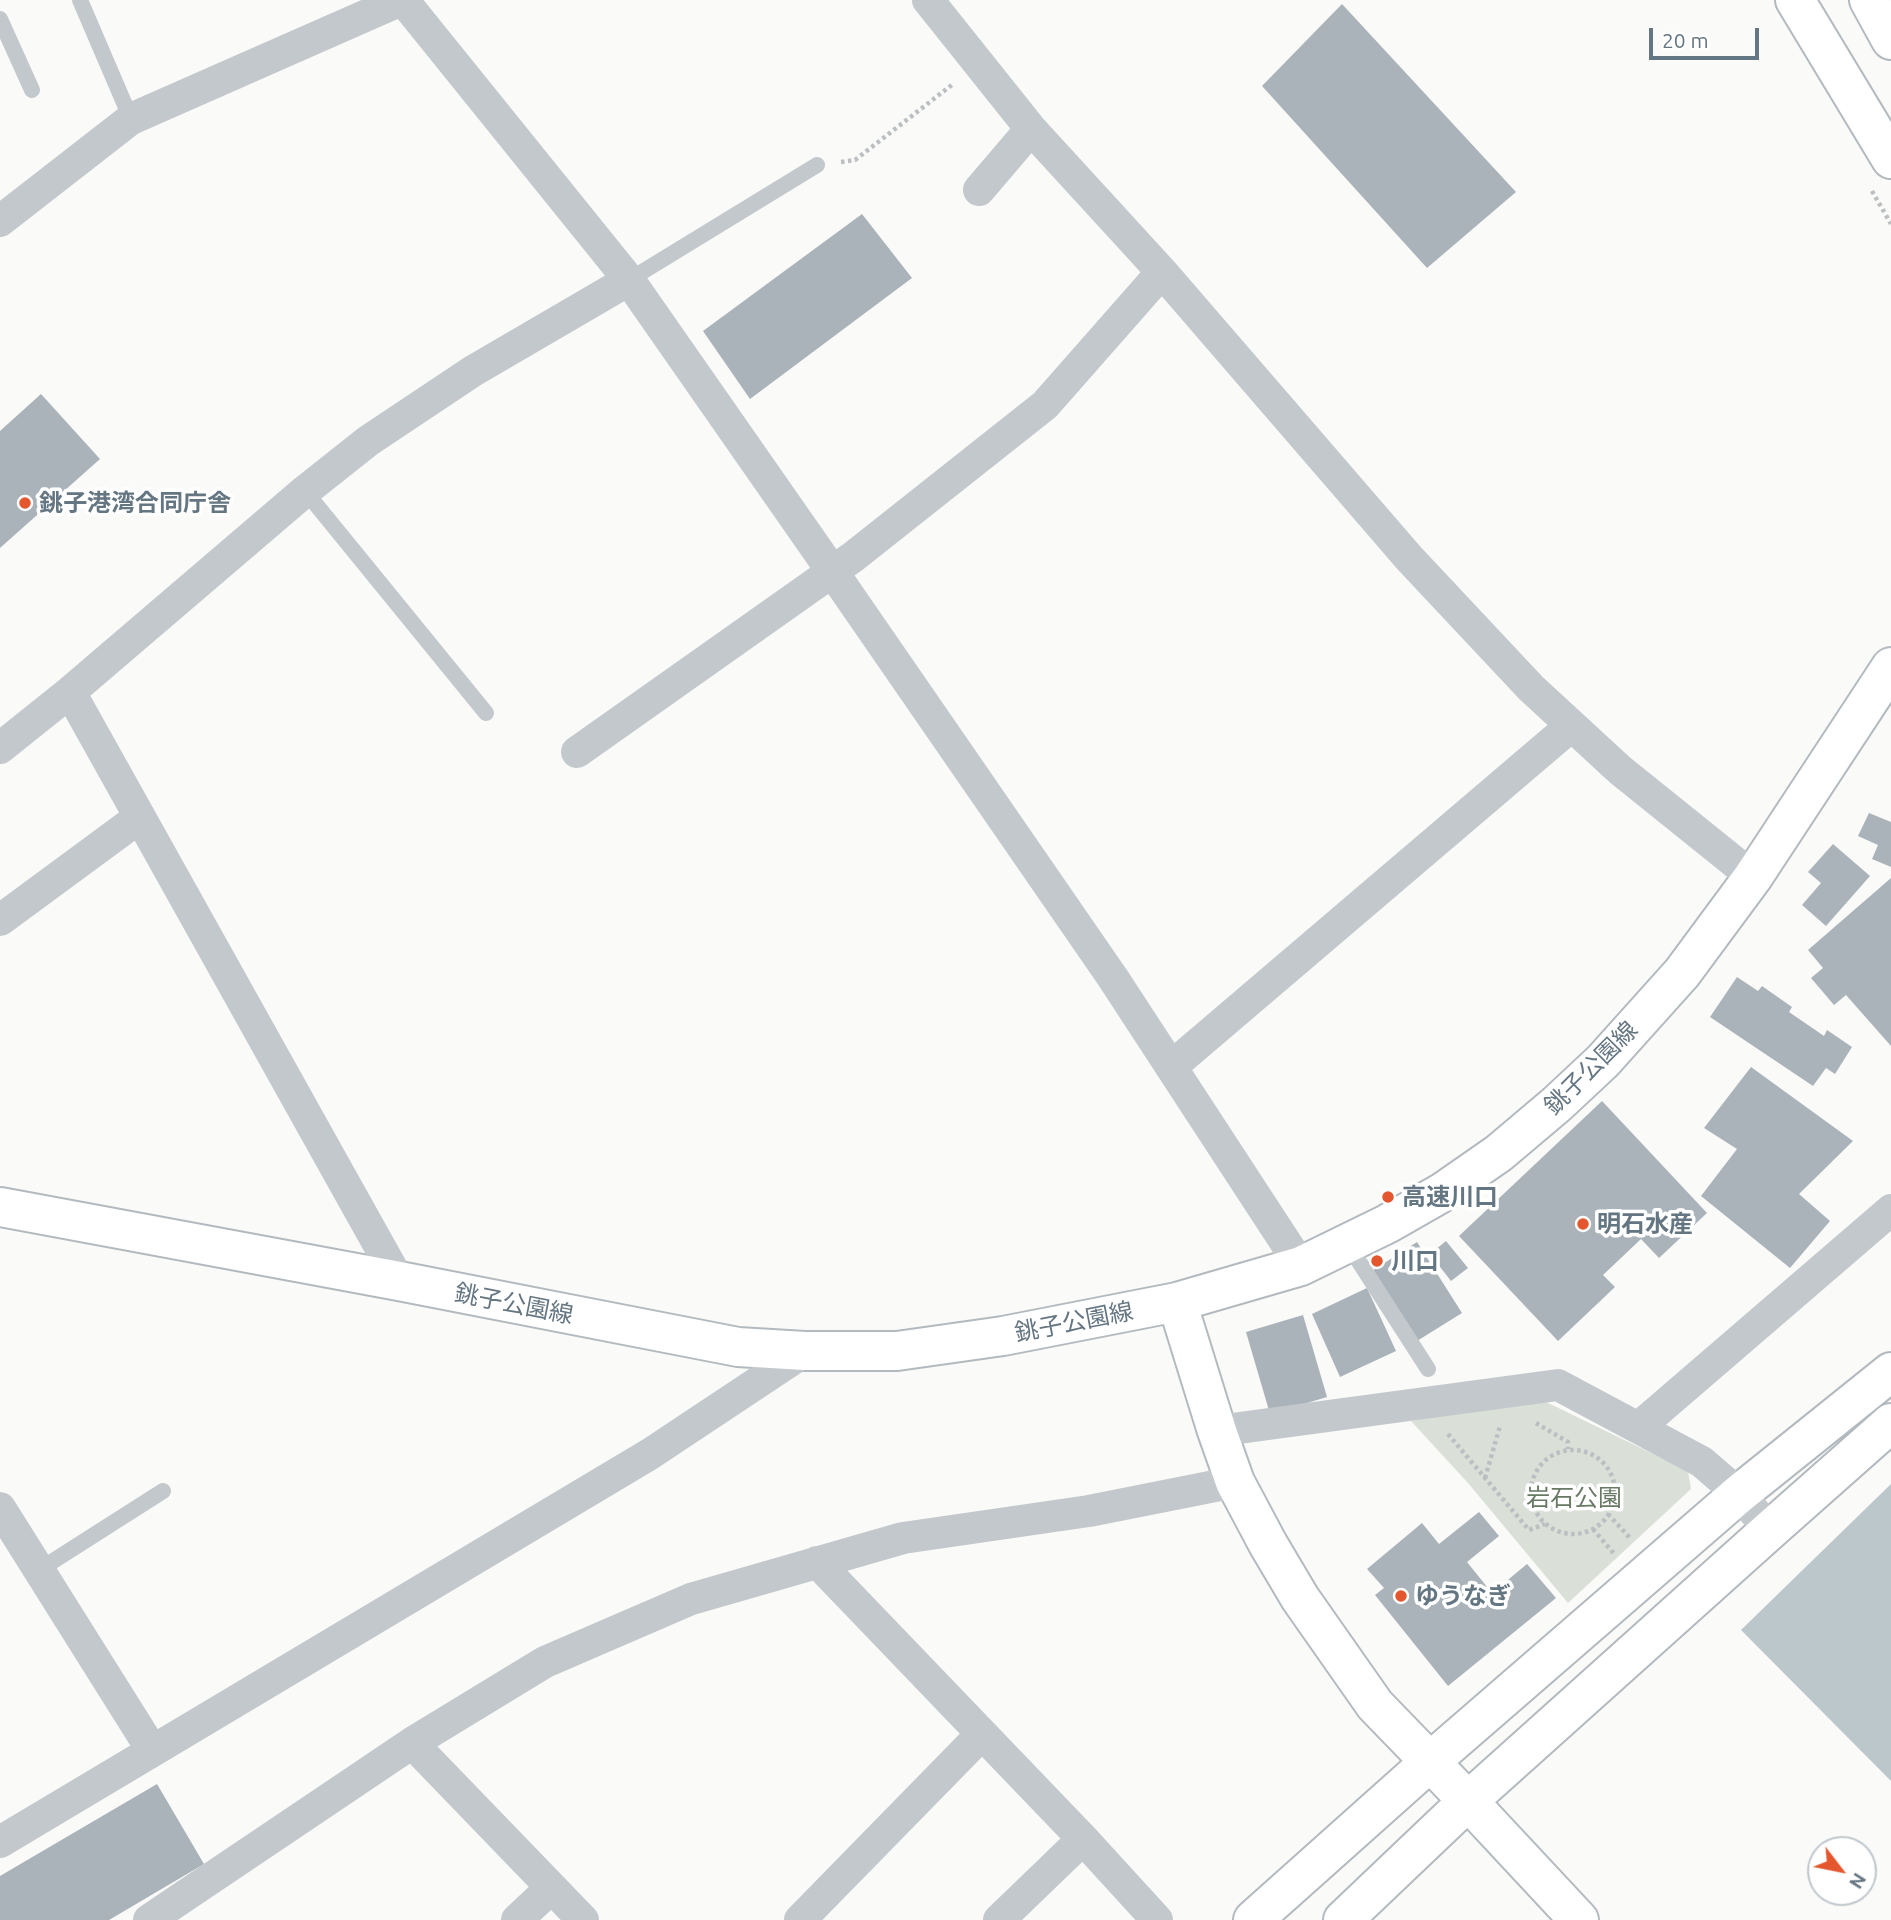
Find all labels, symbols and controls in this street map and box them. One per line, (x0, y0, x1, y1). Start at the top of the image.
scale bar (1653, 14, 1763, 58)
text: 20 m (1662, 28, 1709, 52)
place label: 銚子港湾合同庁舎 (39, 489, 231, 517)
marker: 銚子港湾合同庁舎 (17, 495, 33, 511)
street label: 銚子公園線 (1538, 1015, 1644, 1121)
place label: 高速川口 (1402, 1183, 1498, 1211)
marker: 高速川口 (1380, 1189, 1396, 1205)
place label: 明石水産 (1597, 1210, 1693, 1238)
marker: 明石水産 (1575, 1216, 1591, 1232)
place label: 川口 (1391, 1247, 1439, 1275)
marker: 川口 (1369, 1253, 1385, 1269)
street label: 銚子公園線 (452, 1278, 576, 1330)
street label: 銚子公園線 (1012, 1296, 1136, 1348)
park label: 岩石公園 (1526, 1484, 1622, 1512)
place label: ゆうなぎ (1415, 1582, 1511, 1610)
marker: ゆうなぎ (1393, 1588, 1409, 1604)
north arrow (1807, 1836, 1877, 1906)
text: N (1845, 1869, 1871, 1893)

